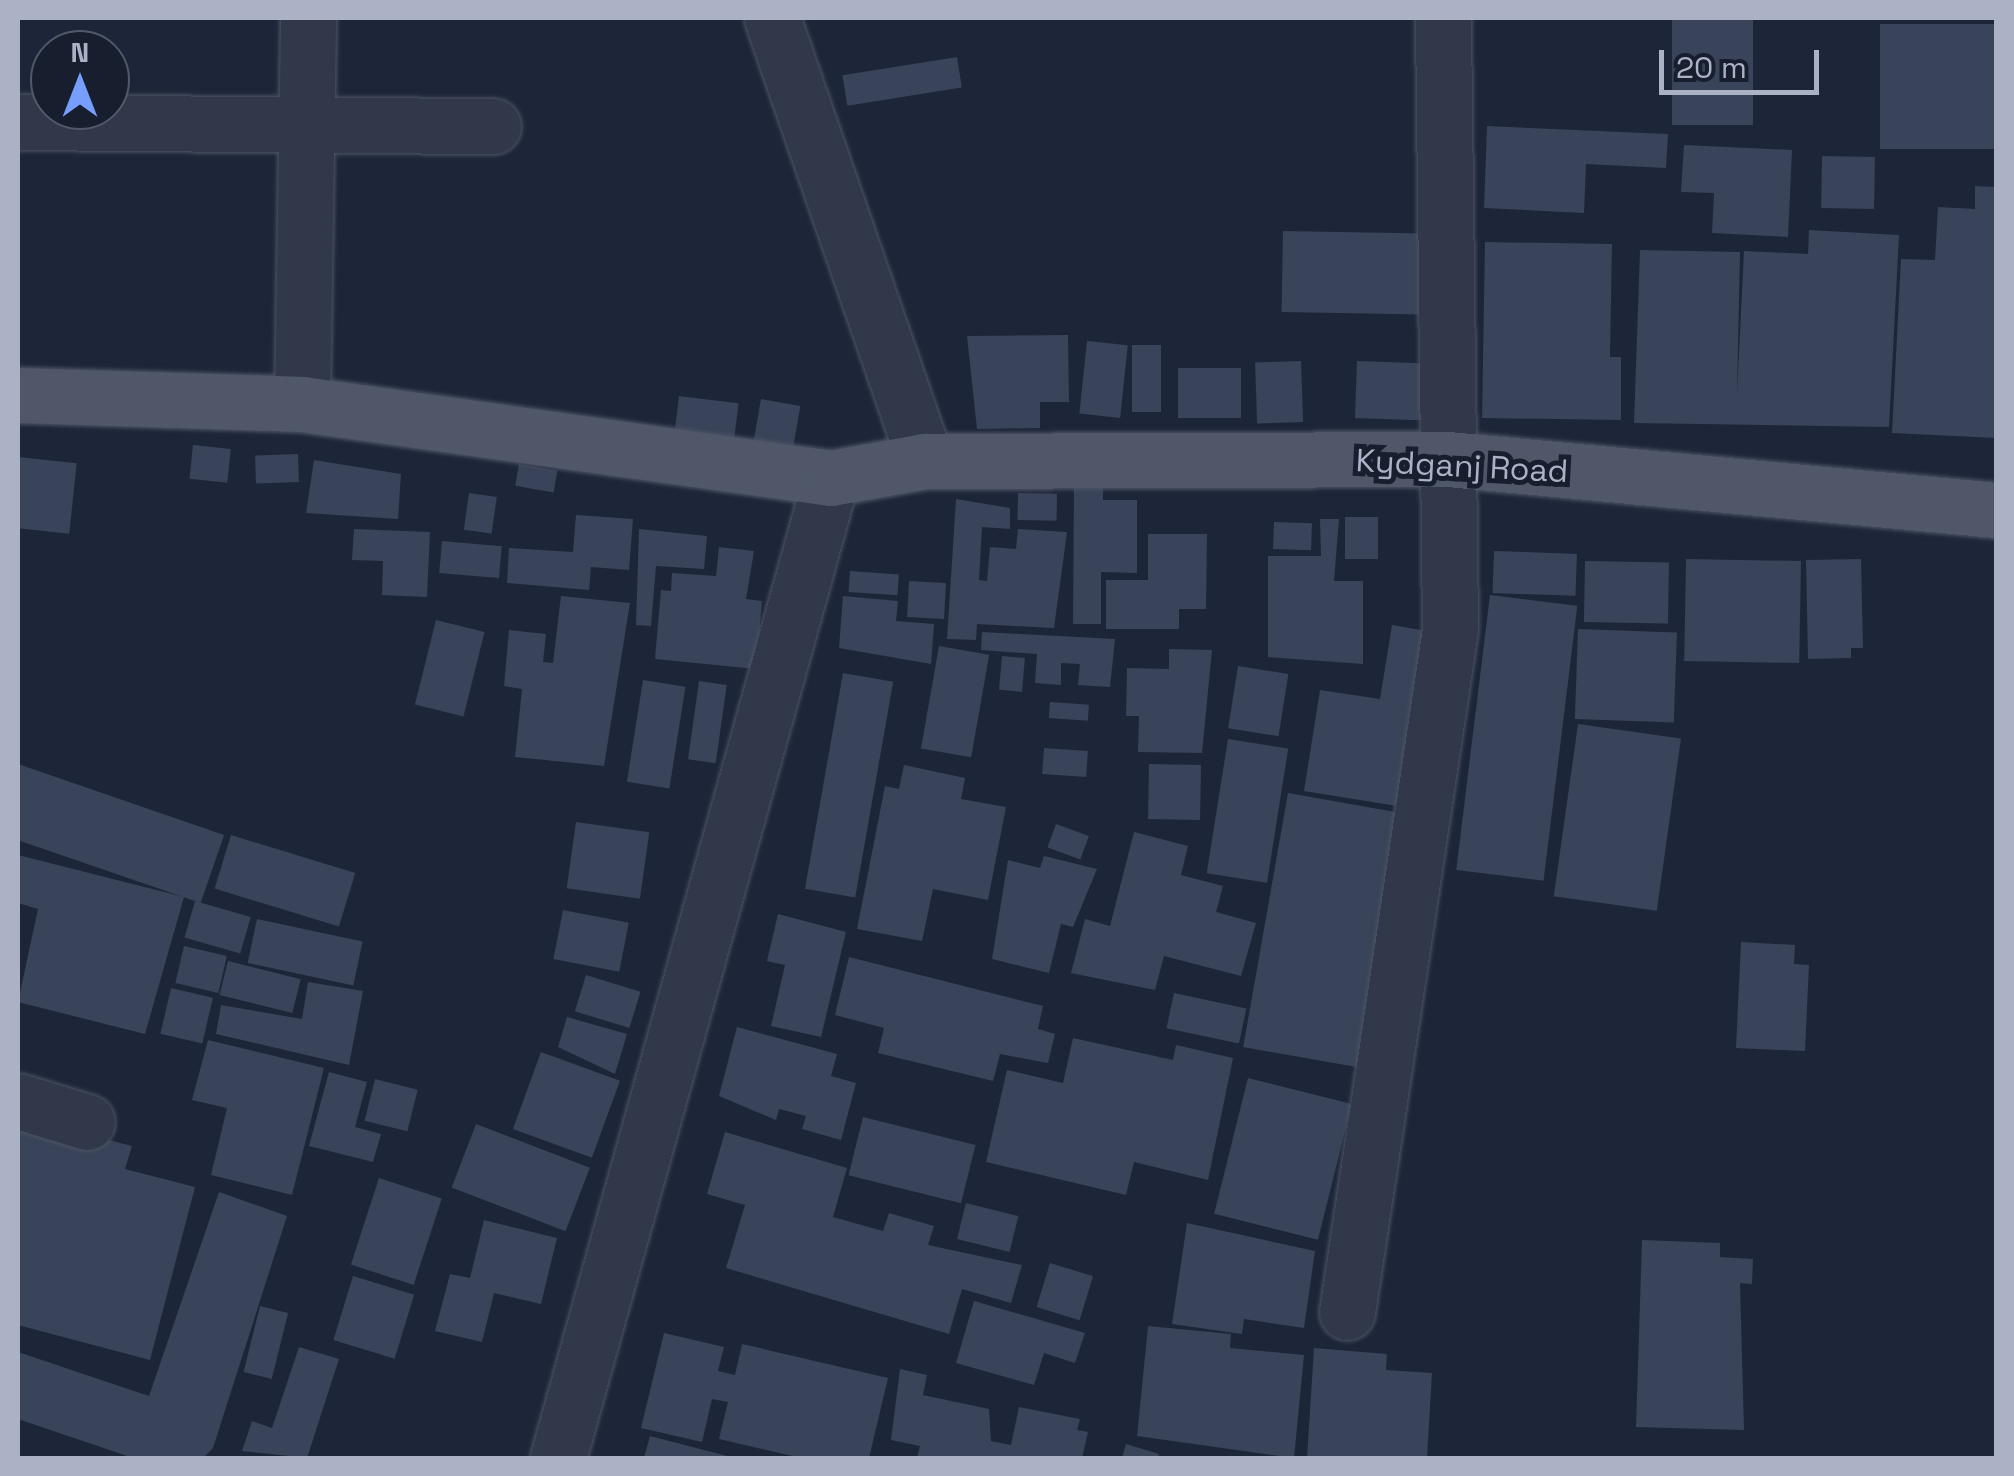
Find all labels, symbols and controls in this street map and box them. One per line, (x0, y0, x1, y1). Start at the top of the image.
north arrow (30, 30, 130, 130)
scale bar (1664, 30, 1824, 92)
text: N (71, 34, 89, 70)
text: 20 m (1676, 48, 1747, 87)
street label: Kydganj Road (1355, 441, 1569, 491)

